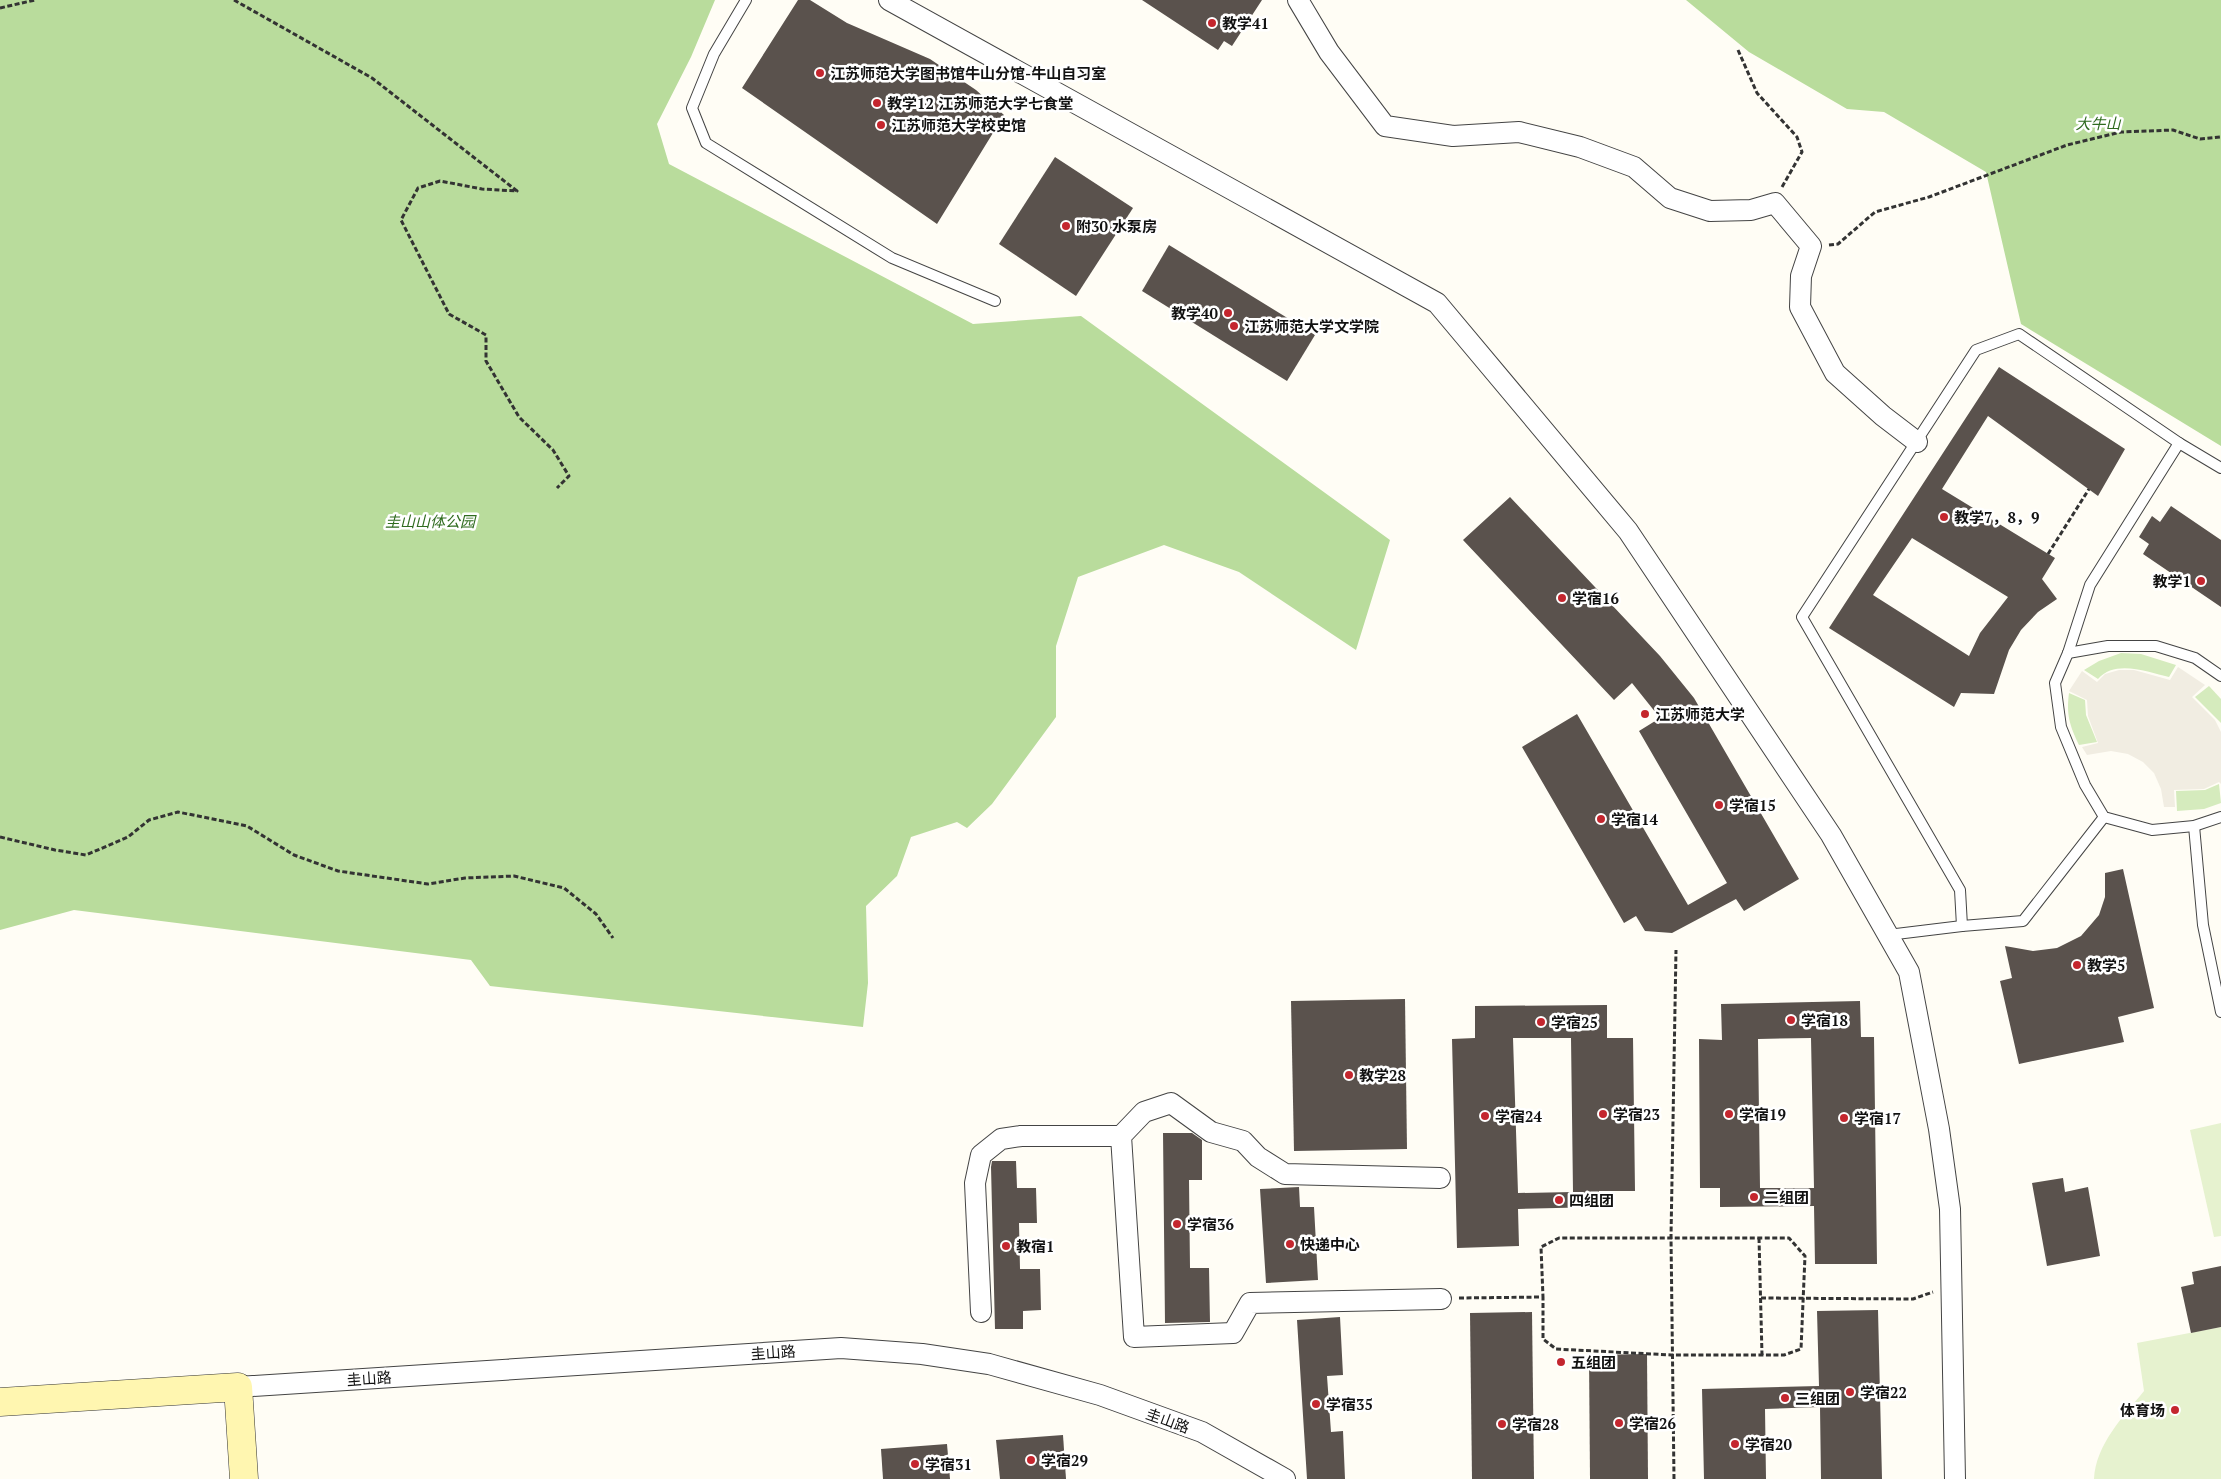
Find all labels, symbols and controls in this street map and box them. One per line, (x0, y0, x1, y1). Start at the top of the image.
place label: 教学41 (1222, 13, 1269, 33)
marker: 教学41 (1206, 17, 1218, 29)
place label: 江苏师范大学图书馆牛山分馆-牛山自习室 (830, 63, 1106, 83)
marker: 江苏师范大学图书馆牛山分馆-牛山自习室 (814, 67, 826, 79)
place label: 教学12 江苏师范大学七食堂 (887, 93, 1073, 113)
marker: 教学12 江苏师范大学七食堂 (871, 97, 883, 109)
park label: 大牛山 (2075, 113, 2121, 133)
place label: 江苏师范大学校史馆 (891, 115, 1026, 135)
marker: 江苏师范大学校史馆 (875, 119, 887, 131)
place label: 附30 水泵房 (1076, 216, 1157, 236)
marker: 附30 水泵房 (1060, 220, 1072, 232)
place label: 教学40 (1171, 303, 1219, 323)
marker: 教学40 (1222, 307, 1234, 319)
place label: 江苏师范大学文学院 (1244, 316, 1379, 336)
marker: 江苏师范大学文学院 (1228, 320, 1240, 332)
place label: 教学7，8，9 (1954, 507, 2039, 527)
park label: 圭山山体公园 (385, 511, 477, 531)
marker: 教学7，8，9 (1938, 511, 1950, 523)
place label: 教学1 (2153, 571, 2191, 591)
marker: 教学1 (2195, 575, 2207, 587)
place label: 学宿16 (1572, 588, 1619, 608)
marker: 学宿16 (1556, 592, 1568, 604)
place label: 江苏师范大学 (1655, 704, 1745, 724)
marker: 江苏师范大学 (1639, 708, 1651, 720)
place label: 学宿15 (1729, 795, 1776, 815)
marker: 学宿15 (1713, 799, 1725, 811)
place label: 学宿14 (1611, 809, 1658, 829)
marker: 学宿14 (1595, 813, 1607, 825)
place label: 教学5 (2087, 955, 2125, 975)
marker: 教学5 (2071, 959, 2083, 971)
place label: 学宿18 (1801, 1010, 1848, 1030)
place label: 学宿25 (1551, 1012, 1598, 1032)
marker: 学宿18 (1785, 1014, 1797, 1026)
marker: 学宿25 (1535, 1016, 1547, 1028)
place label: 教学28 (1359, 1065, 1406, 1085)
marker: 教学28 (1343, 1069, 1355, 1081)
place label: 学宿23 (1613, 1104, 1660, 1124)
place label: 学宿19 (1739, 1104, 1786, 1124)
place label: 学宿24 (1495, 1106, 1542, 1126)
marker: 学宿23 (1597, 1108, 1609, 1120)
marker: 学宿19 (1723, 1108, 1735, 1120)
place label: 学宿17 (1854, 1108, 1901, 1128)
marker: 学宿24 (1479, 1110, 1491, 1122)
marker: 学宿17 (1838, 1112, 1850, 1124)
place label: 二组团 (1764, 1187, 1809, 1207)
place label: 四组团 (1569, 1190, 1614, 1210)
marker: 二组团 (1748, 1191, 1760, 1203)
marker: 四组团 (1553, 1194, 1565, 1206)
place label: 学宿36 (1187, 1214, 1234, 1234)
marker: 学宿36 (1171, 1218, 1183, 1230)
place label: 快递中心 (1300, 1234, 1360, 1254)
place label: 教宿1 (1016, 1236, 1054, 1256)
marker: 快递中心 (1284, 1238, 1296, 1250)
marker: 教宿1 (1000, 1240, 1012, 1252)
street label: 圭山路 (750, 1340, 796, 1364)
place label: 五组团 (1571, 1352, 1616, 1372)
marker: 五组团 (1555, 1356, 1567, 1368)
street label: 圭山路 (346, 1366, 392, 1390)
place label: 学宿22 (1860, 1382, 1907, 1402)
marker: 学宿22 (1844, 1386, 1856, 1398)
place label: 三组团 (1795, 1388, 1840, 1408)
marker: 三组团 (1779, 1392, 1791, 1404)
place label: 学宿35 (1326, 1394, 1373, 1414)
marker: 学宿35 (1310, 1398, 1322, 1410)
place label: 体育场 (2120, 1400, 2165, 1420)
street label: 圭山路 (1143, 1403, 1193, 1437)
marker: 体育场 (2169, 1404, 2181, 1416)
place label: 学宿26 (1629, 1413, 1676, 1433)
place label: 学宿28 (1512, 1414, 1559, 1434)
marker: 学宿26 (1613, 1417, 1625, 1429)
marker: 学宿28 (1496, 1418, 1508, 1430)
place label: 学宿20 (1745, 1434, 1792, 1454)
marker: 学宿20 (1729, 1438, 1741, 1450)
place label: 学宿29 (1041, 1450, 1088, 1470)
place label: 学宿31 (925, 1454, 972, 1474)
marker: 学宿29 (1025, 1454, 1037, 1466)
marker: 学宿31 (909, 1458, 921, 1470)

